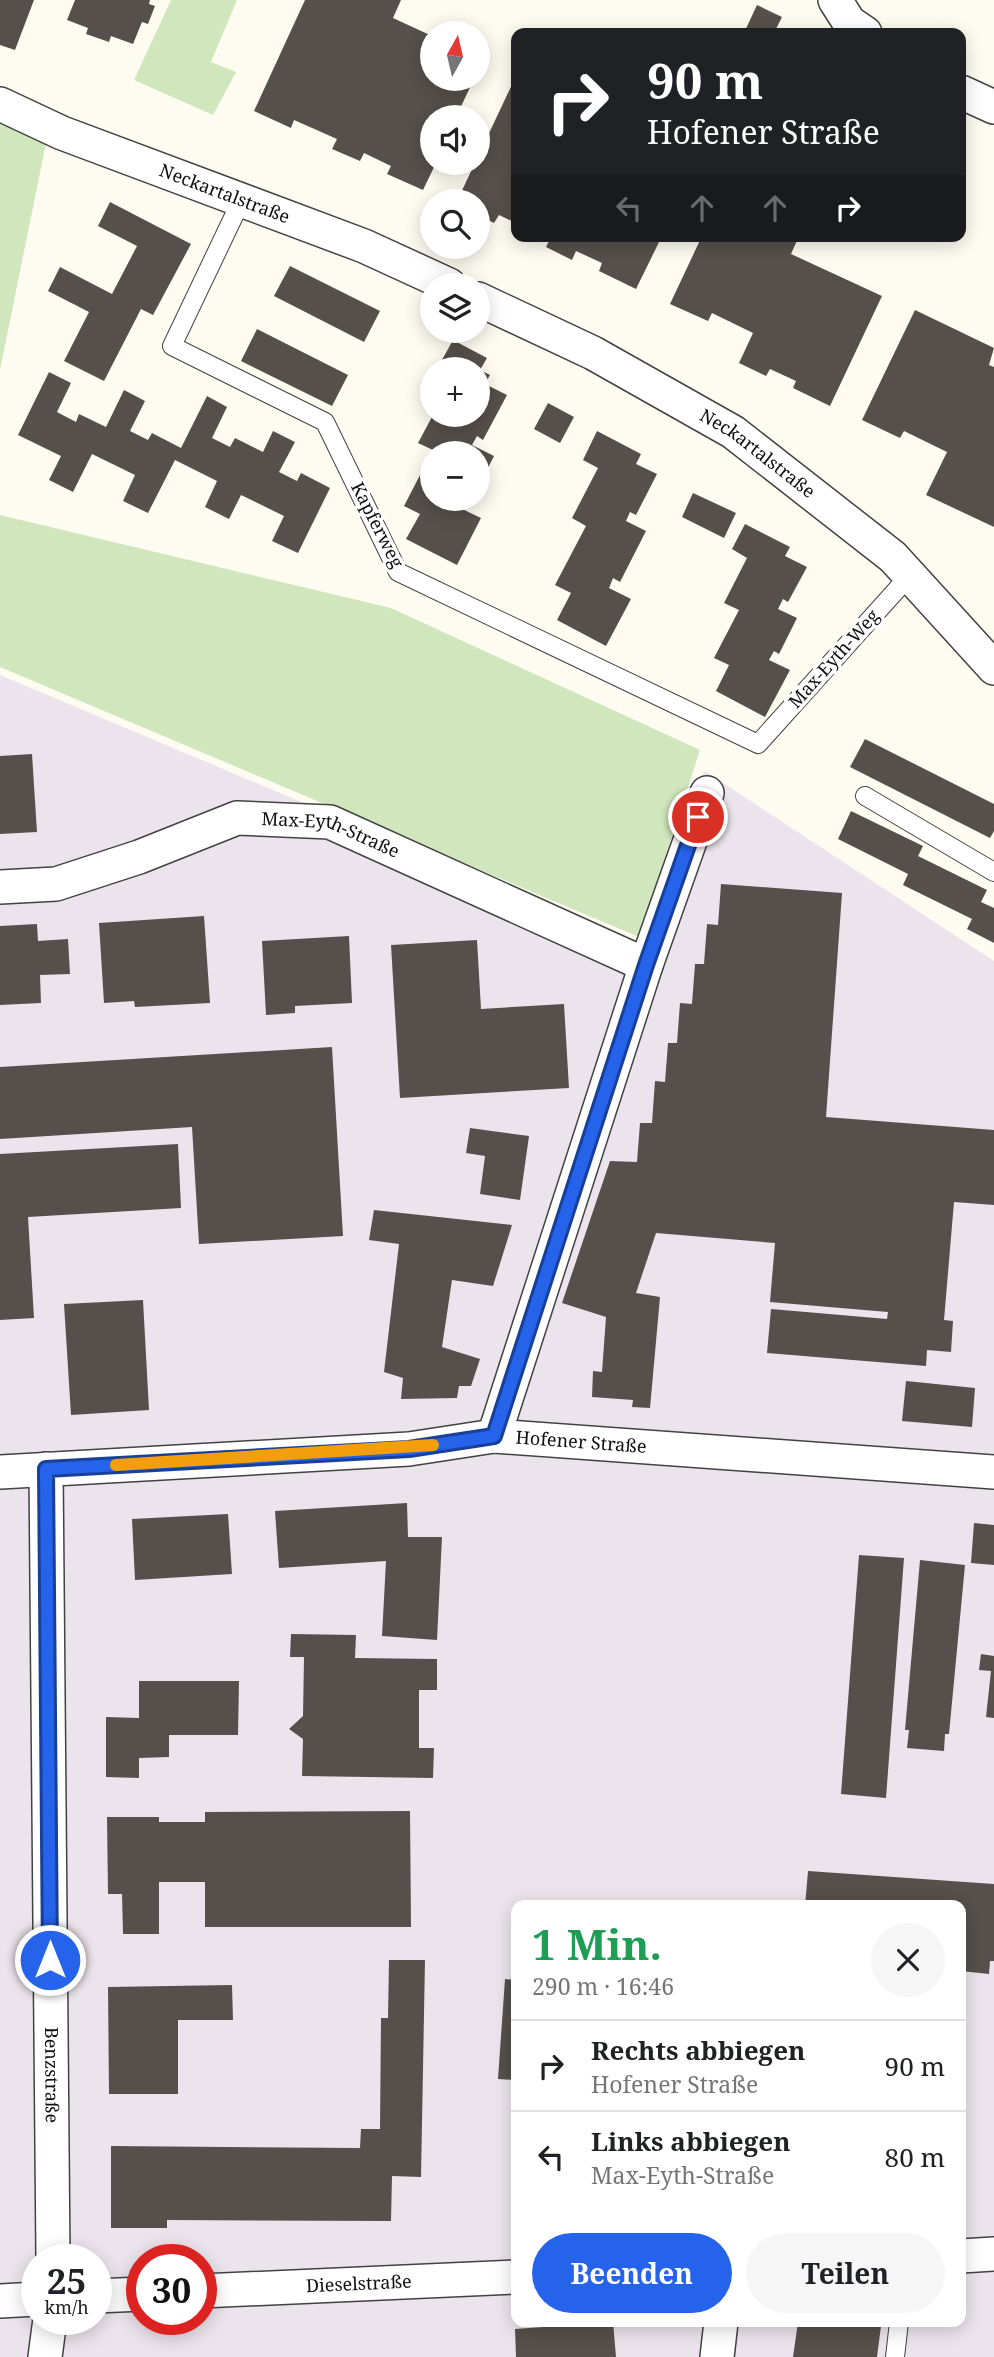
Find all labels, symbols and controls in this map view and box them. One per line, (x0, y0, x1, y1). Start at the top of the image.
north arrow (420, 21, 490, 91)
map controls (420, 21, 490, 511)
text: 90 m (647, 47, 763, 113)
icon: right (532, 56, 623, 147)
button: sound (420, 105, 490, 175)
text: Hofener Straße (647, 110, 880, 153)
street label: Neckartalstraße (156, 158, 293, 228)
button: search (420, 189, 490, 259)
icon: left (610, 189, 648, 227)
icon: ahead (683, 189, 721, 227)
icon: ahead (756, 189, 794, 227)
icon: right (829, 189, 867, 227)
button: layers (420, 273, 490, 343)
button: + (420, 357, 490, 427)
street label: Neckartalstraße (696, 403, 821, 503)
button: − (420, 441, 490, 511)
street label: Kapferweg (346, 477, 410, 572)
street label: Max-Eyth-Weg (783, 604, 884, 713)
pin (668, 787, 728, 847)
icon: arrive (679, 798, 717, 836)
street label: Max-Eyth-Straße (261, 806, 404, 863)
street label: Hofener Straße (515, 1425, 647, 1458)
text: 1 Min. (532, 1915, 662, 1972)
position arrow (13, 1923, 87, 1997)
button: close (871, 1923, 945, 1997)
text: 290 m · 16:46 (532, 1970, 674, 2002)
street label: Benzstraße (40, 2027, 65, 2123)
text: Rechts abbiegen (591, 2032, 805, 2068)
icon: right (532, 2047, 570, 2085)
text: 90 m (885, 2048, 945, 2084)
text: Hofener Straße (591, 2068, 758, 2100)
text: Links abbiegen (591, 2123, 790, 2159)
icon: left (532, 2138, 570, 2176)
text: 80 m (885, 2139, 945, 2175)
text: Max-Eyth-Straße (591, 2159, 774, 2191)
button: Beenden (532, 2233, 732, 2313)
button: Teilen (746, 2233, 945, 2313)
speed limit sign: 30 (126, 2244, 217, 2335)
text: 25 (47, 2257, 86, 2304)
street label: Dieselstraße (305, 2269, 412, 2297)
text: km/h (44, 2295, 89, 2319)

